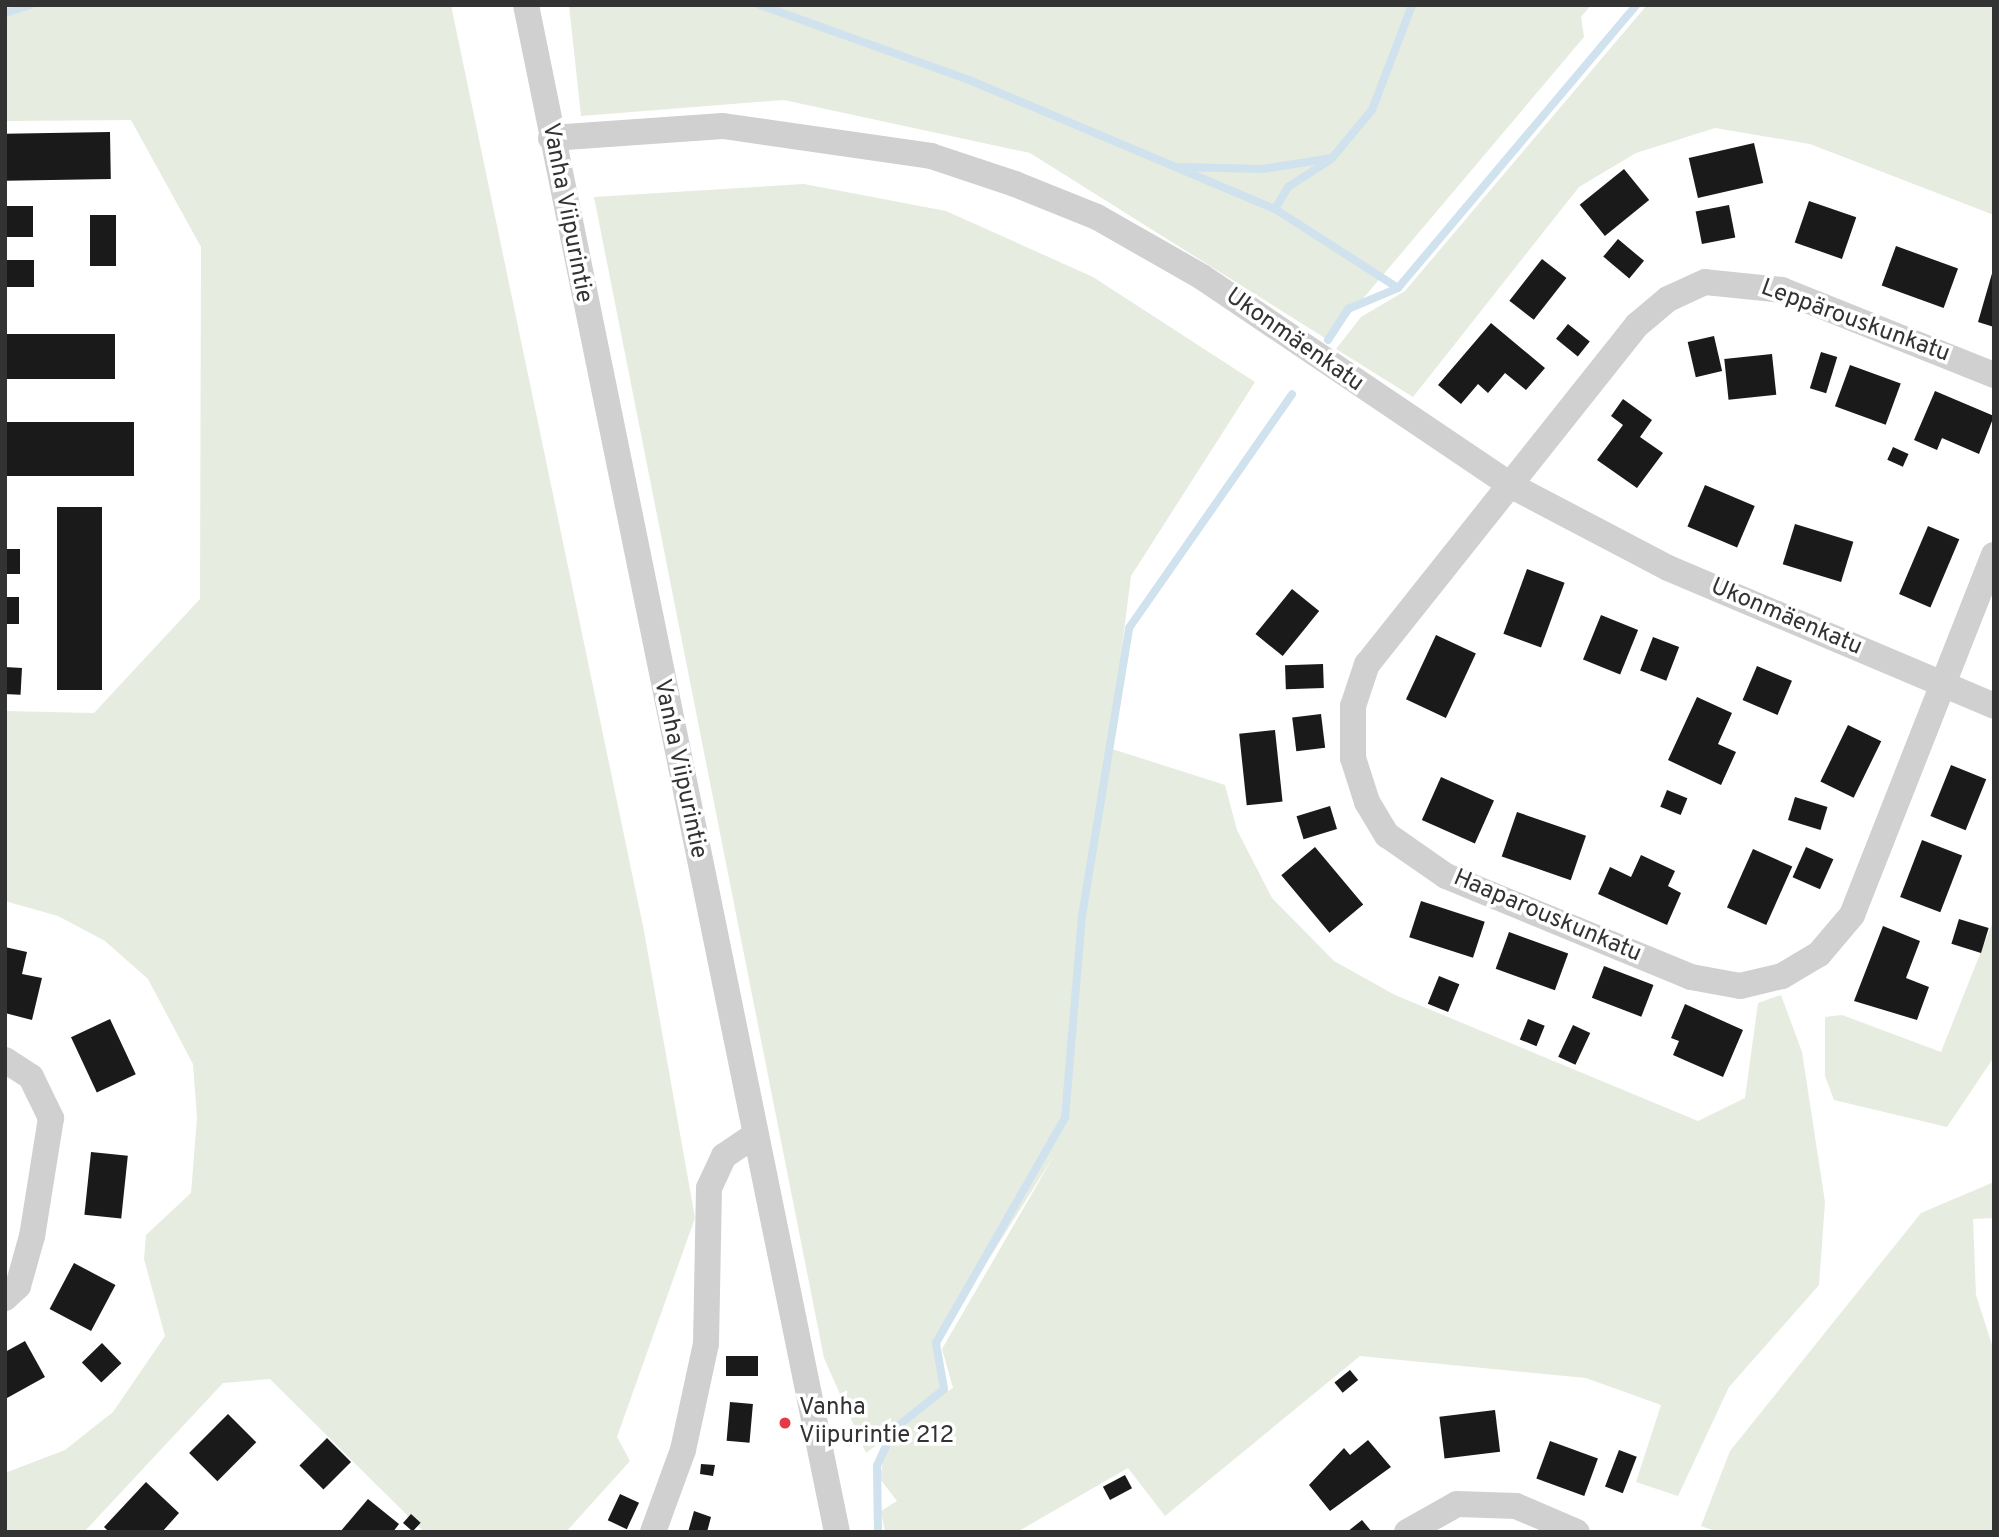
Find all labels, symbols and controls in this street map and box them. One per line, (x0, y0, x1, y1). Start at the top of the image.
street label: Vanha Viipurintie (534, 120, 598, 306)
street label: Leppärouskunkatu (1757, 274, 1953, 370)
street label: Ukonmäenkatu (1220, 283, 1368, 399)
street label: Ukonmäenkatu (1706, 573, 1866, 663)
street label: Vanha Viipurintie (646, 676, 712, 862)
street label: Haaparouskunkatu (1449, 864, 1645, 970)
place label: Vanha Viipurintie 212 (799, 1395, 954, 1451)
marker: Vanha Viipurintie 212 (777, 1415, 793, 1431)

